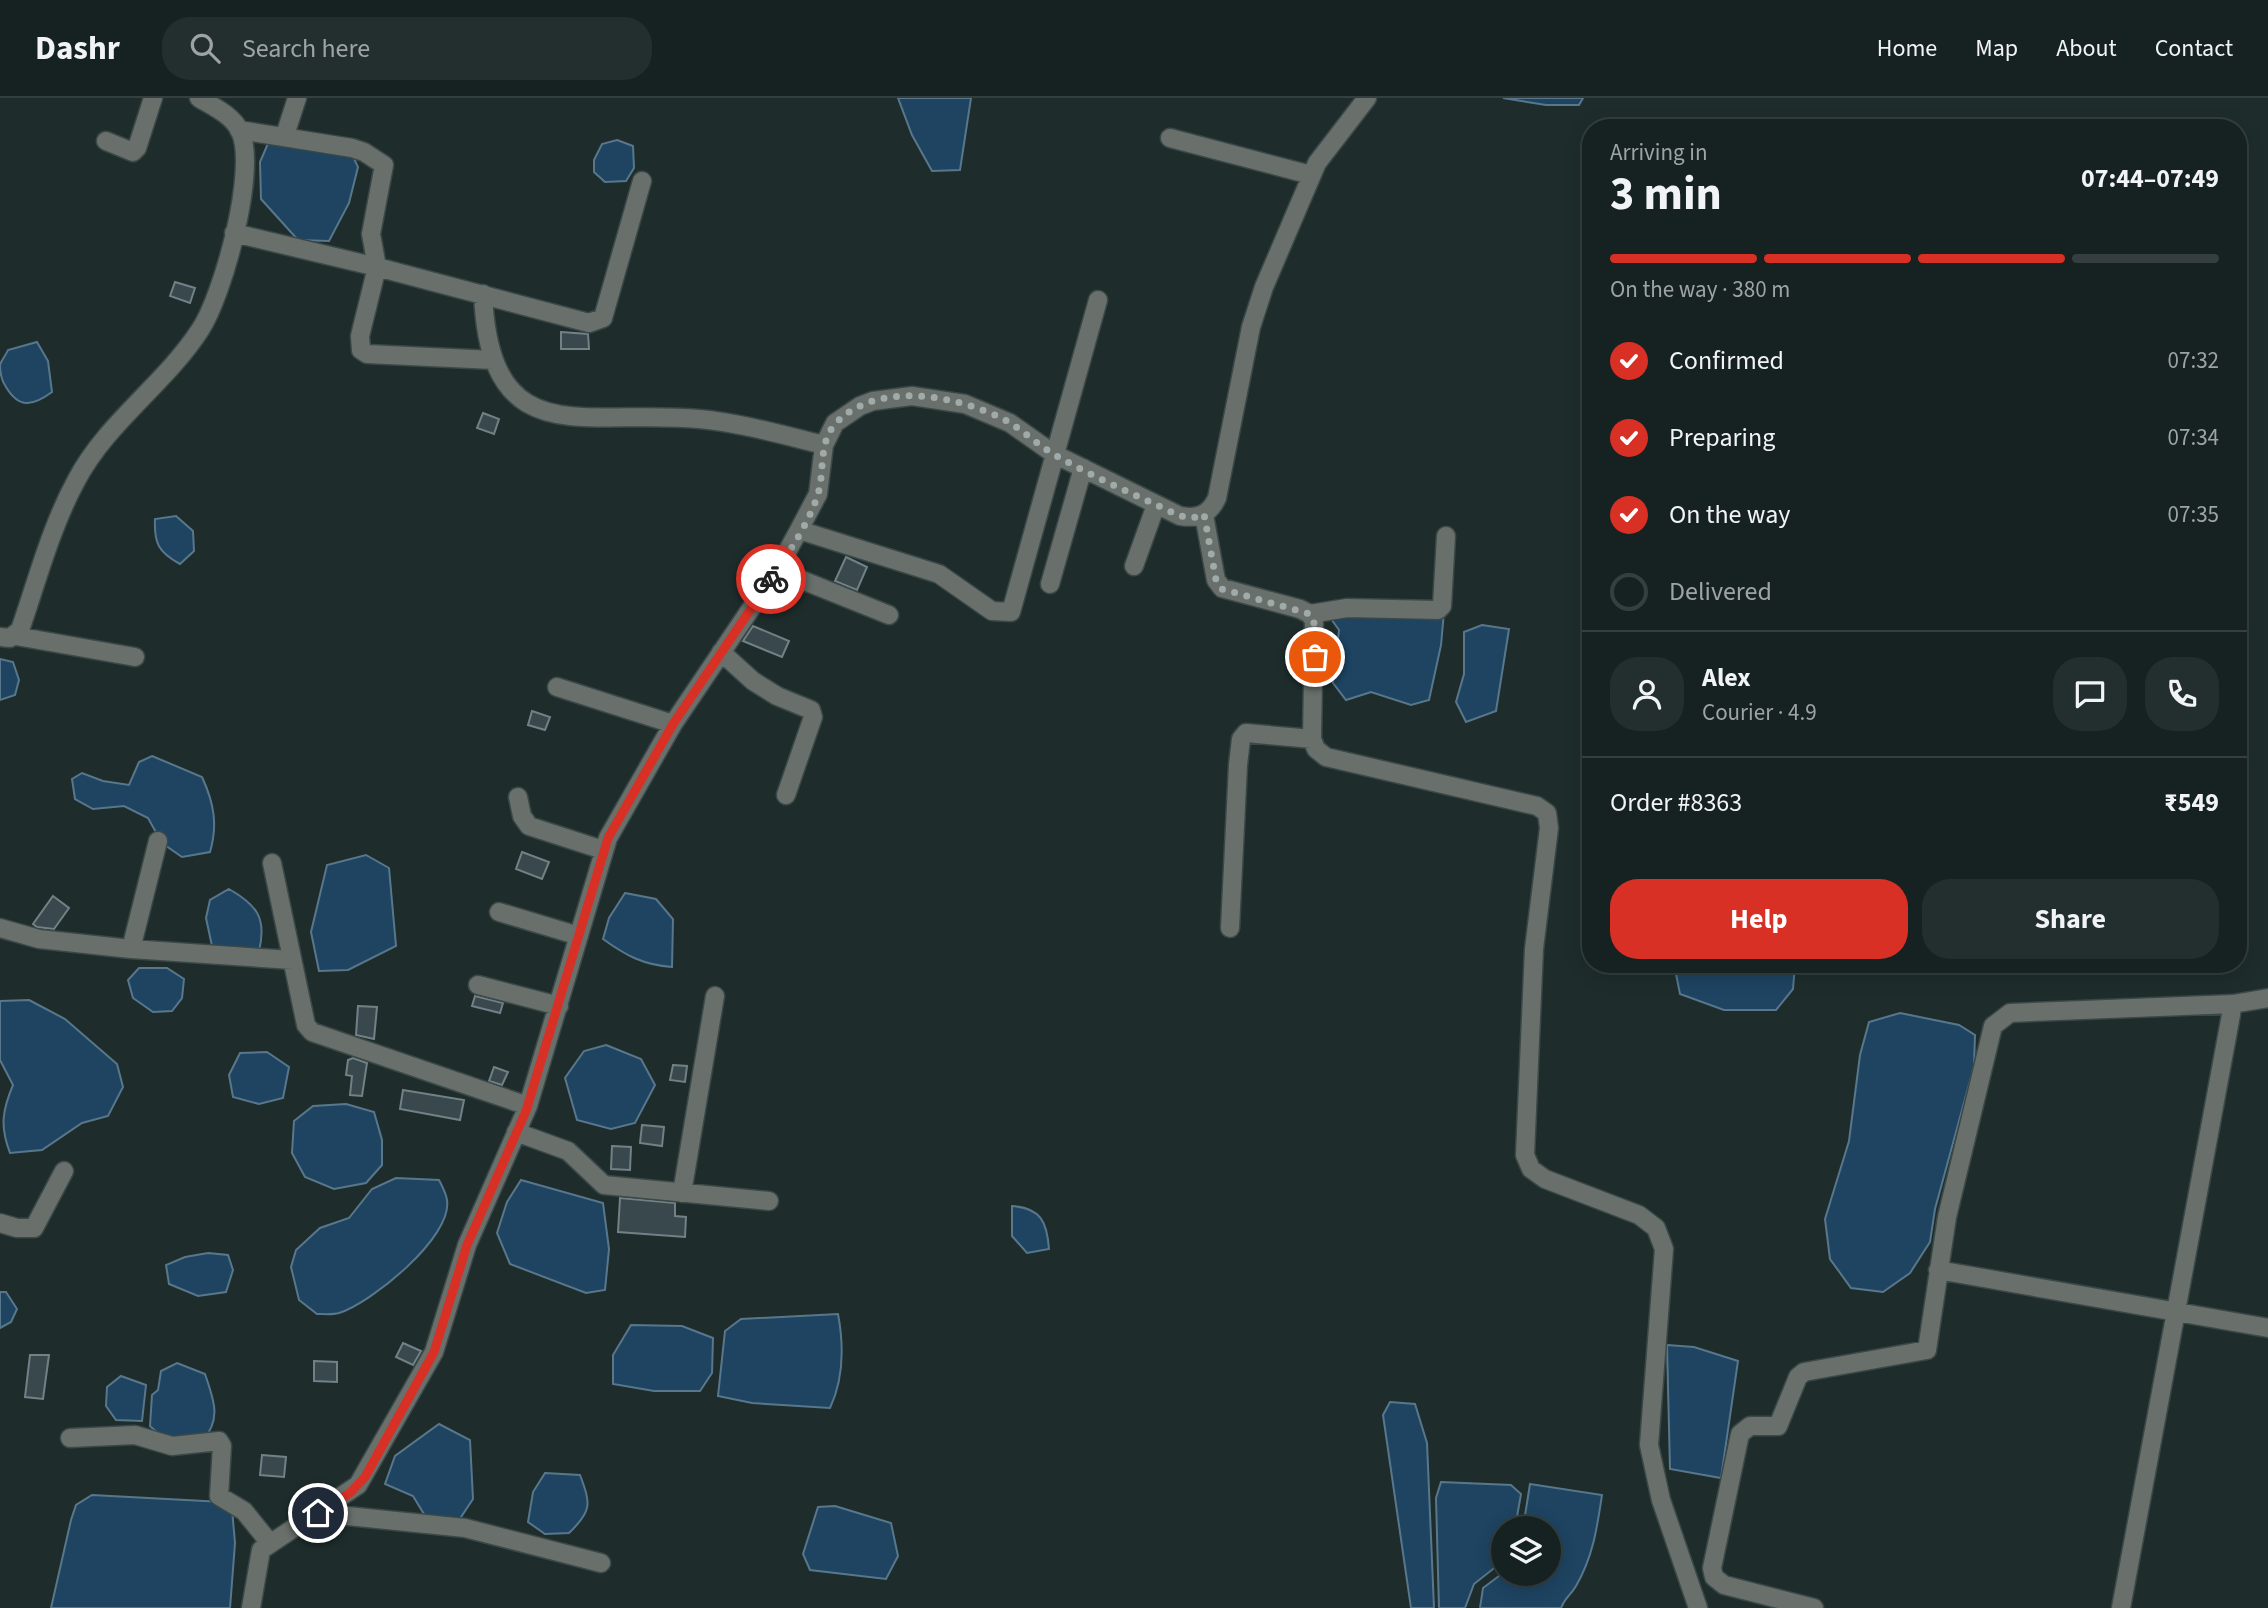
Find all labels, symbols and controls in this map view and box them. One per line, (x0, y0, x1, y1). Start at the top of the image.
search box (162, 17, 652, 80)
text: Dashr (35, 25, 120, 72)
icon: search (186, 29, 224, 67)
text: Search here (242, 30, 370, 67)
text: Home (1877, 31, 1937, 66)
text: Map (1975, 31, 2018, 66)
text: About (2056, 31, 2117, 66)
text: Contact (2155, 31, 2233, 66)
text: Arriving in (1610, 136, 1708, 169)
text: 07:44–07:49 (2081, 160, 2219, 197)
text: 3 min (1610, 162, 1722, 227)
text: On the way · 380 m (1610, 273, 1790, 306)
icon: check (1610, 342, 1648, 380)
text: Confirmed (1669, 342, 1784, 379)
text: 07:32 (2168, 344, 2219, 377)
icon: check (1610, 419, 1648, 457)
text: Preparing (1669, 419, 1775, 456)
text: 07:34 (2168, 421, 2219, 454)
icon: check (1610, 496, 1648, 534)
text: On the way (1669, 496, 1790, 533)
text: 07:35 (2168, 498, 2219, 531)
courier (736, 544, 806, 614)
icon: bike (752, 560, 790, 598)
text: Delivered (1669, 573, 1772, 610)
pin (1285, 627, 1345, 687)
icon: bag (1296, 638, 1334, 676)
button: person (1610, 657, 1684, 731)
button: chat (2053, 657, 2127, 731)
button: phone (2145, 657, 2219, 731)
text: Alex (1702, 659, 1751, 696)
text: Courier · 4.9 (1702, 696, 1817, 729)
text: Order #8363 (1610, 784, 1742, 821)
text: ₹549 (2164, 784, 2219, 821)
button: Help (1610, 879, 1908, 959)
button: Share (1922, 879, 2219, 959)
pin (288, 1483, 348, 1543)
icon: home (299, 1494, 337, 1532)
map controls (1491, 1516, 1561, 1586)
button: layers (1491, 1516, 1561, 1586)

